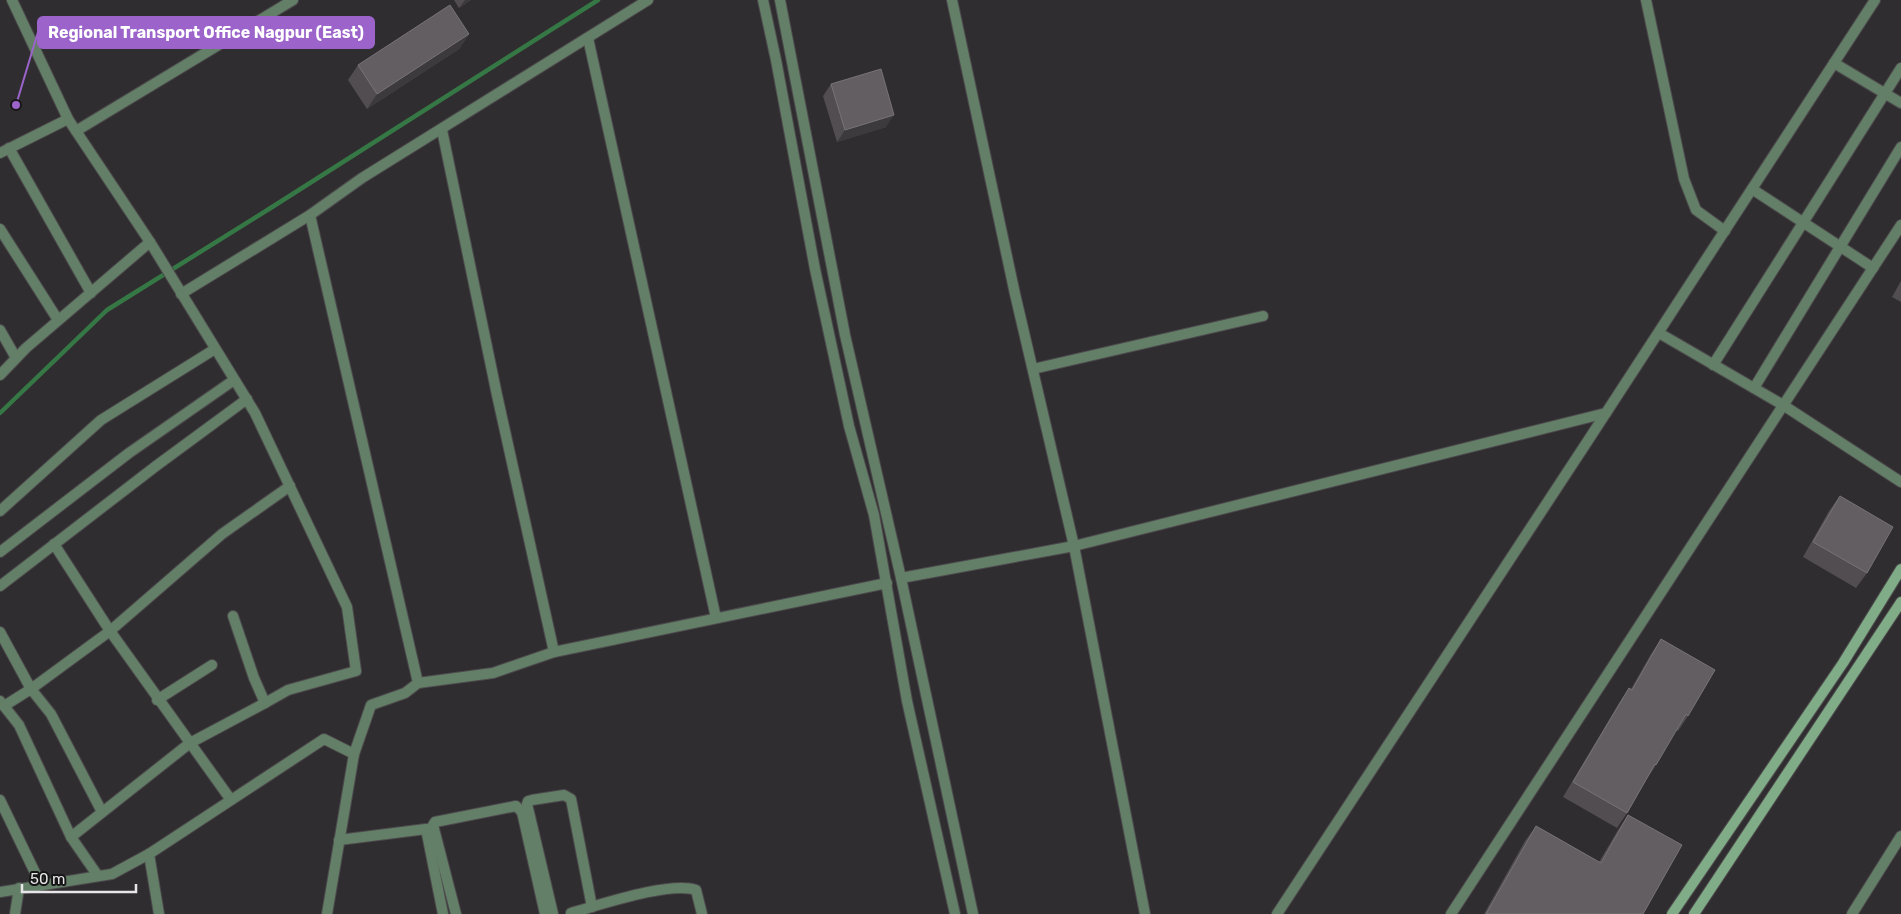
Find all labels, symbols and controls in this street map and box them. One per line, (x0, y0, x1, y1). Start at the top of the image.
callout: Regional Transport Office Nagpur (East) (38, 17, 374, 48)
text: Regional Transport Office Nagpur (East) (48, 23, 364, 42)
scale bar (22, 862, 136, 894)
text: 50 m (30, 870, 65, 888)

